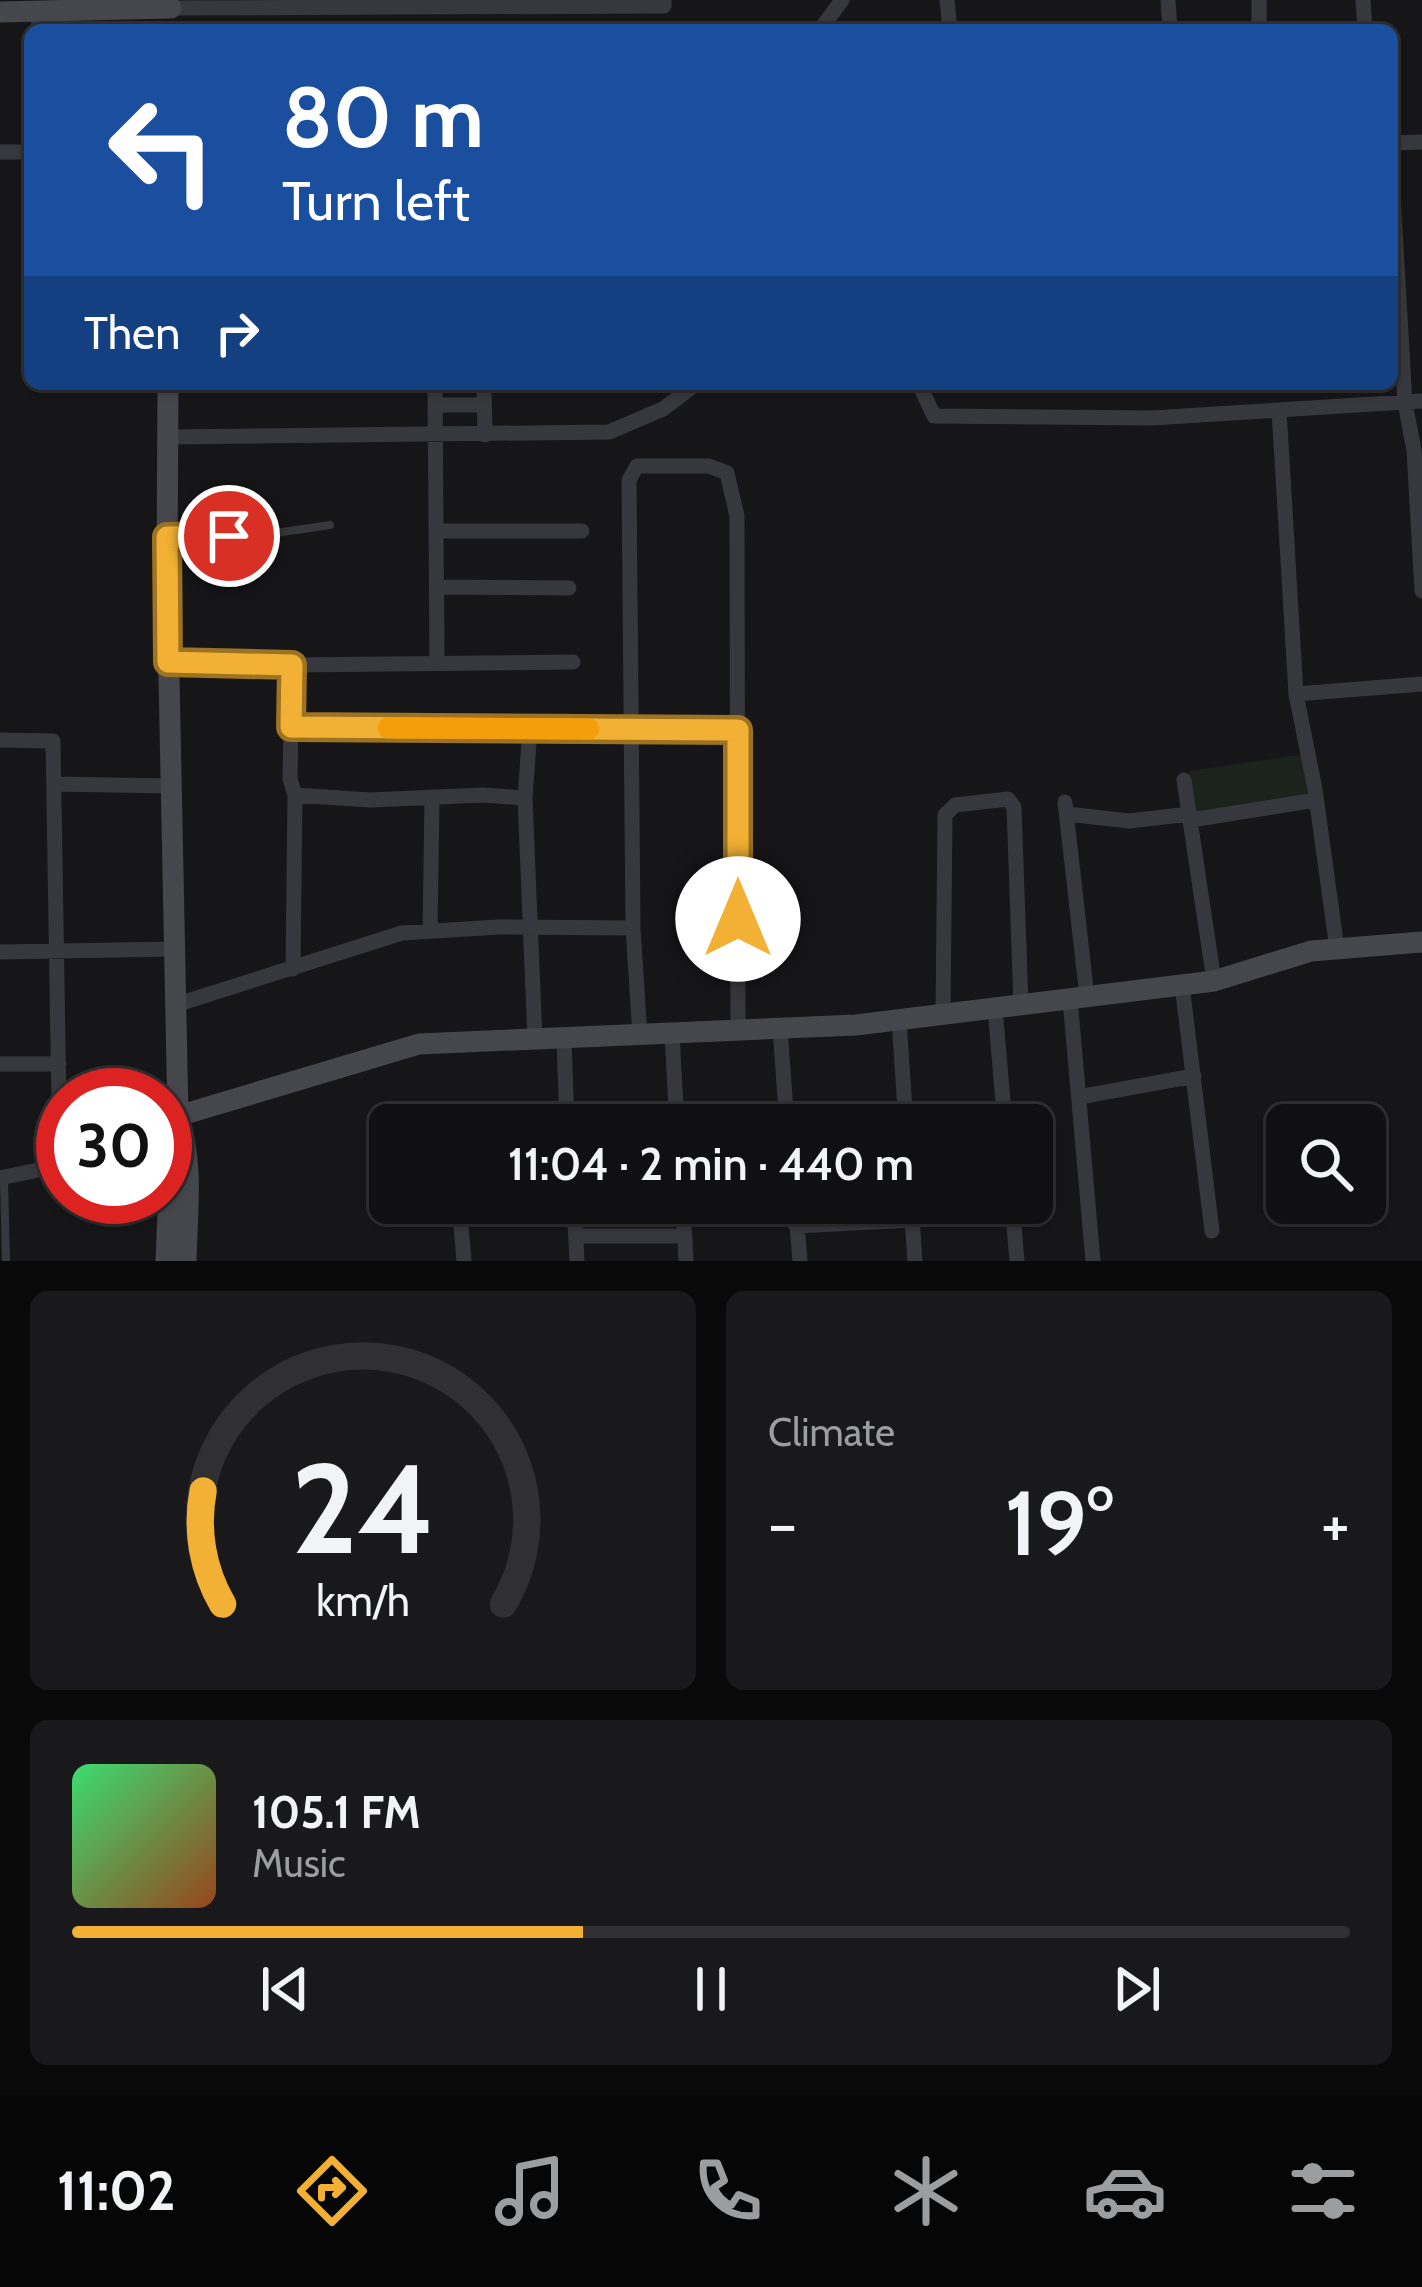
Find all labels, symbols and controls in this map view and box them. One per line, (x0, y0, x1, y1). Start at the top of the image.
text: 80 m (282, 66, 484, 168)
icon: left (84, 72, 240, 228)
text: Turn left (282, 168, 470, 234)
icon: right (204, 300, 270, 366)
text: Then (84, 306, 180, 360)
pin (178, 485, 280, 587)
icon: arrive (196, 503, 262, 569)
position arrow (675, 856, 801, 982)
speed limit sign: 30 (36, 1068, 192, 1224)
map controls (1266, 1104, 1386, 1224)
button: search (1266, 1104, 1386, 1224)
text: 11:04 · 2 min · 440 m (508, 1137, 914, 1191)
text: Climate (768, 1408, 895, 1456)
text: 24 (291, 1433, 435, 1584)
text: 19° (1005, 1468, 1113, 1578)
text: − (768, 1483, 797, 1564)
text: + (1321, 1483, 1350, 1564)
text: km/h (316, 1574, 410, 1626)
text: 105.1 FM (252, 1785, 421, 1839)
text: Music (252, 1839, 346, 1887)
icon: previous (252, 1956, 318, 2022)
icon: pause (678, 1956, 744, 2022)
icon: next (1104, 1956, 1170, 2022)
icon: directions (290, 2149, 374, 2233)
icon: music (488, 2149, 572, 2233)
icon: phone (686, 2149, 770, 2233)
icon: climate (884, 2149, 968, 2233)
icon: car (1083, 2149, 1167, 2233)
icon: filters (1281, 2149, 1365, 2233)
text: 11:02 (57, 2158, 176, 2224)

